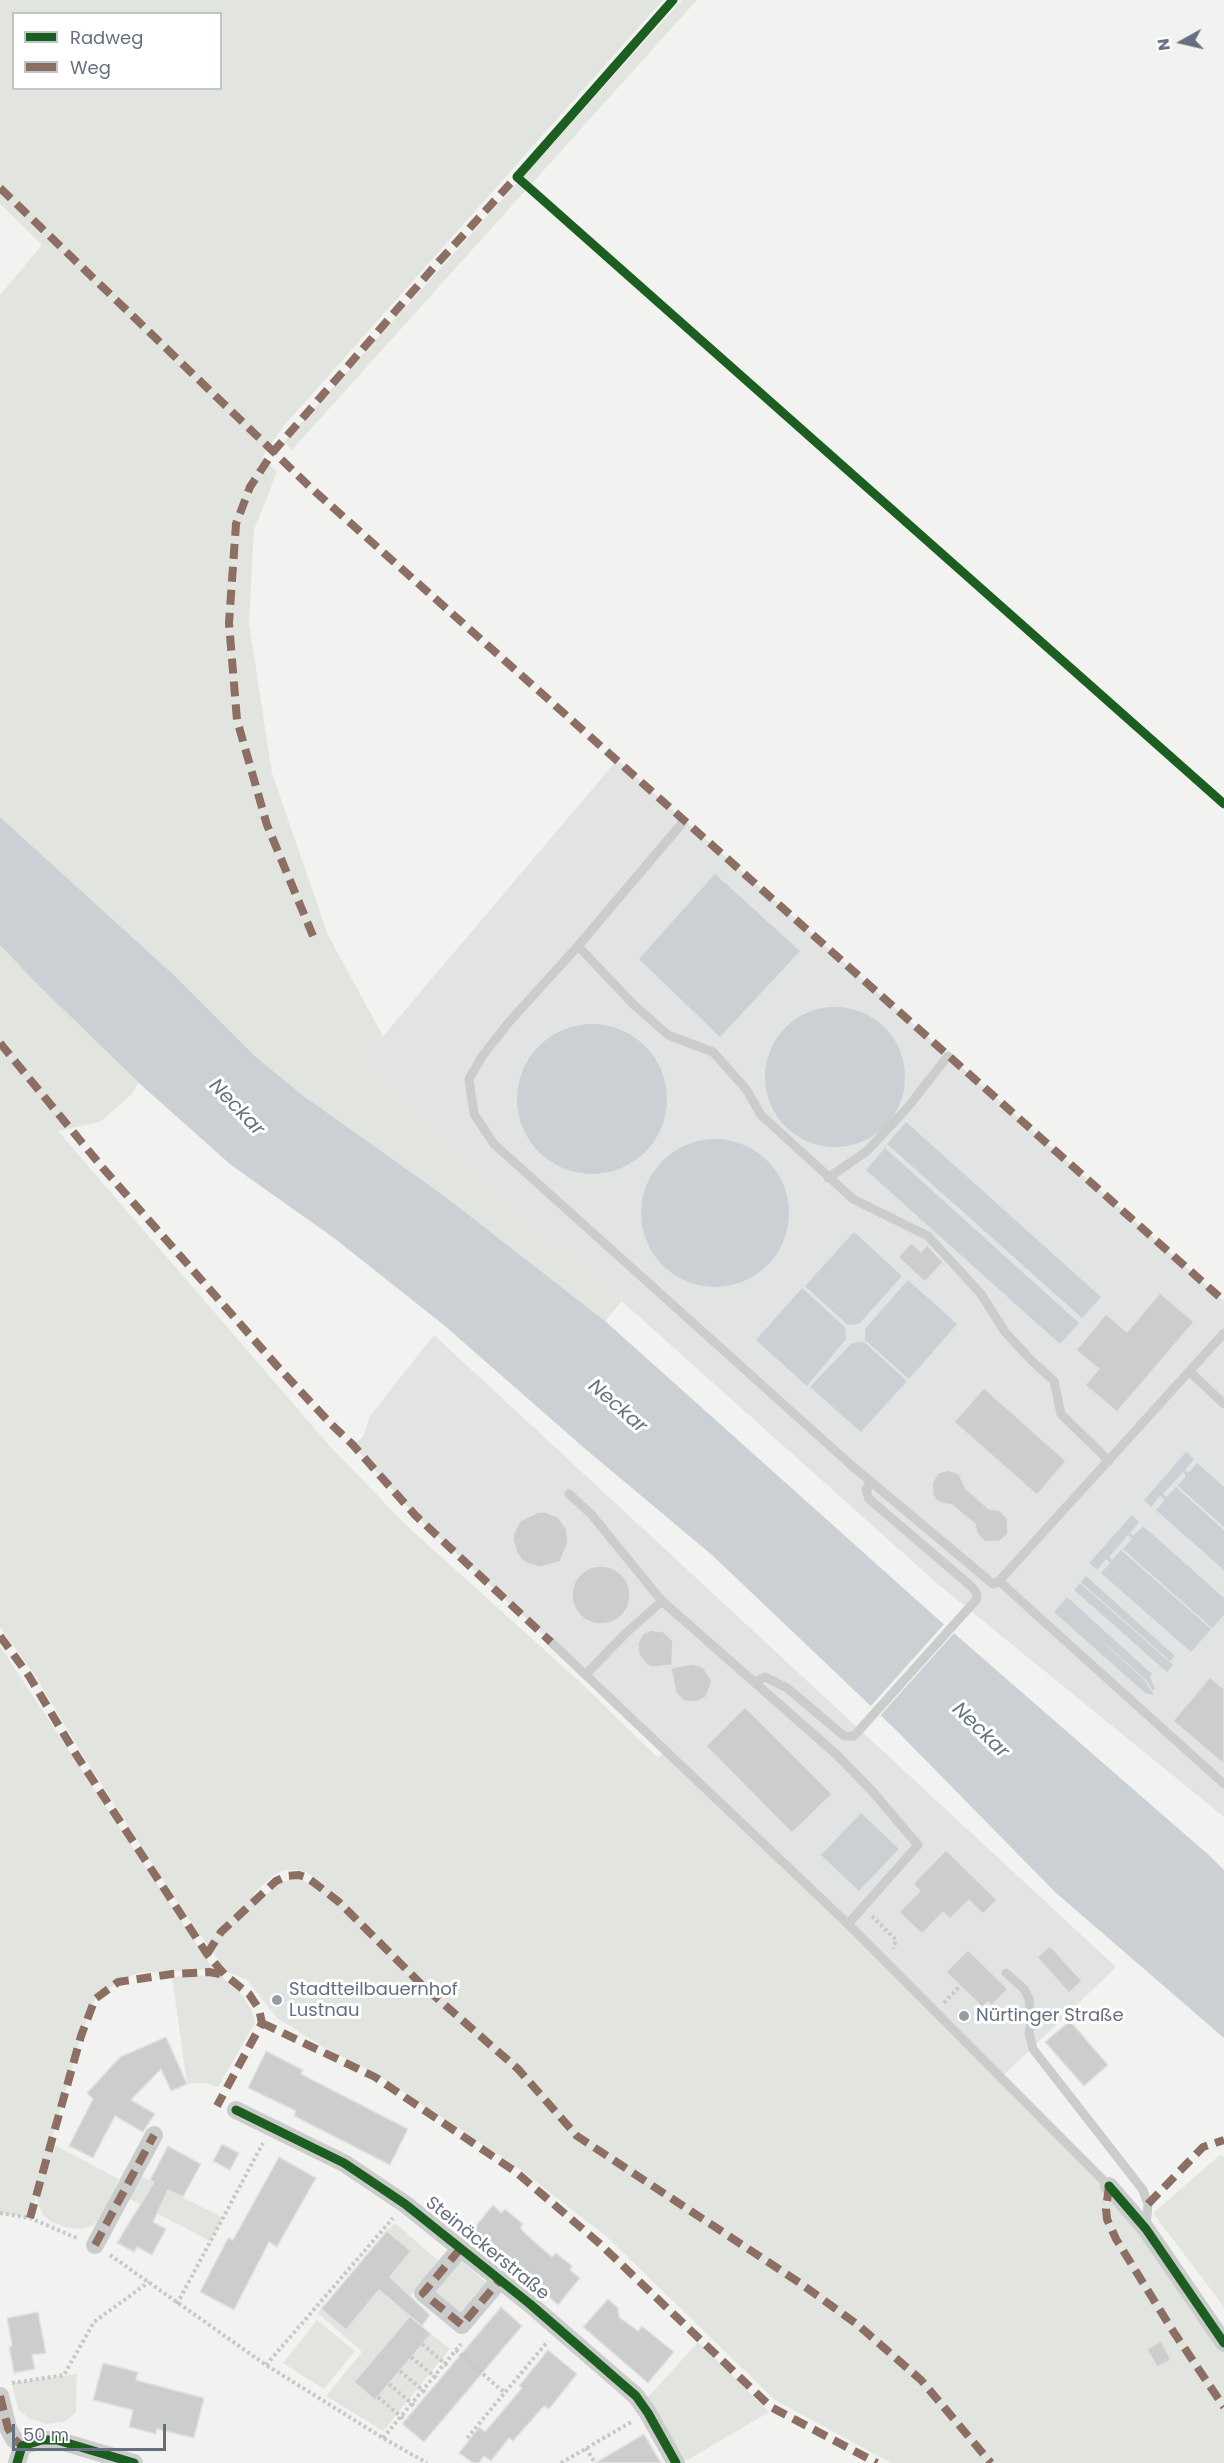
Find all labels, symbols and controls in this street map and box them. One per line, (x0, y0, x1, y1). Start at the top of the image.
legend (12, 12, 222, 90)
north arrow (1152, 12, 1212, 72)
text: Radweg (70, 25, 143, 50)
text: N (1151, 37, 1176, 52)
text: Weg (70, 55, 111, 80)
water label: Neckar (203, 1075, 269, 1141)
water label: Neckar (583, 1375, 651, 1439)
water label: Neckar (947, 1698, 1013, 1764)
place label: Stadtteilbauernhof Lustnau (289, 1979, 458, 2022)
marker: Stadtteilbauernhof Lustnau (270, 1993, 284, 2007)
place label: Nürtinger Straße (976, 2005, 1124, 2027)
marker: Nürtinger Straße (957, 2009, 971, 2023)
street label: Steinäckerstraße (421, 2193, 553, 2305)
scale bar (15, 2412, 170, 2450)
text: 50 m (23, 2422, 69, 2447)

